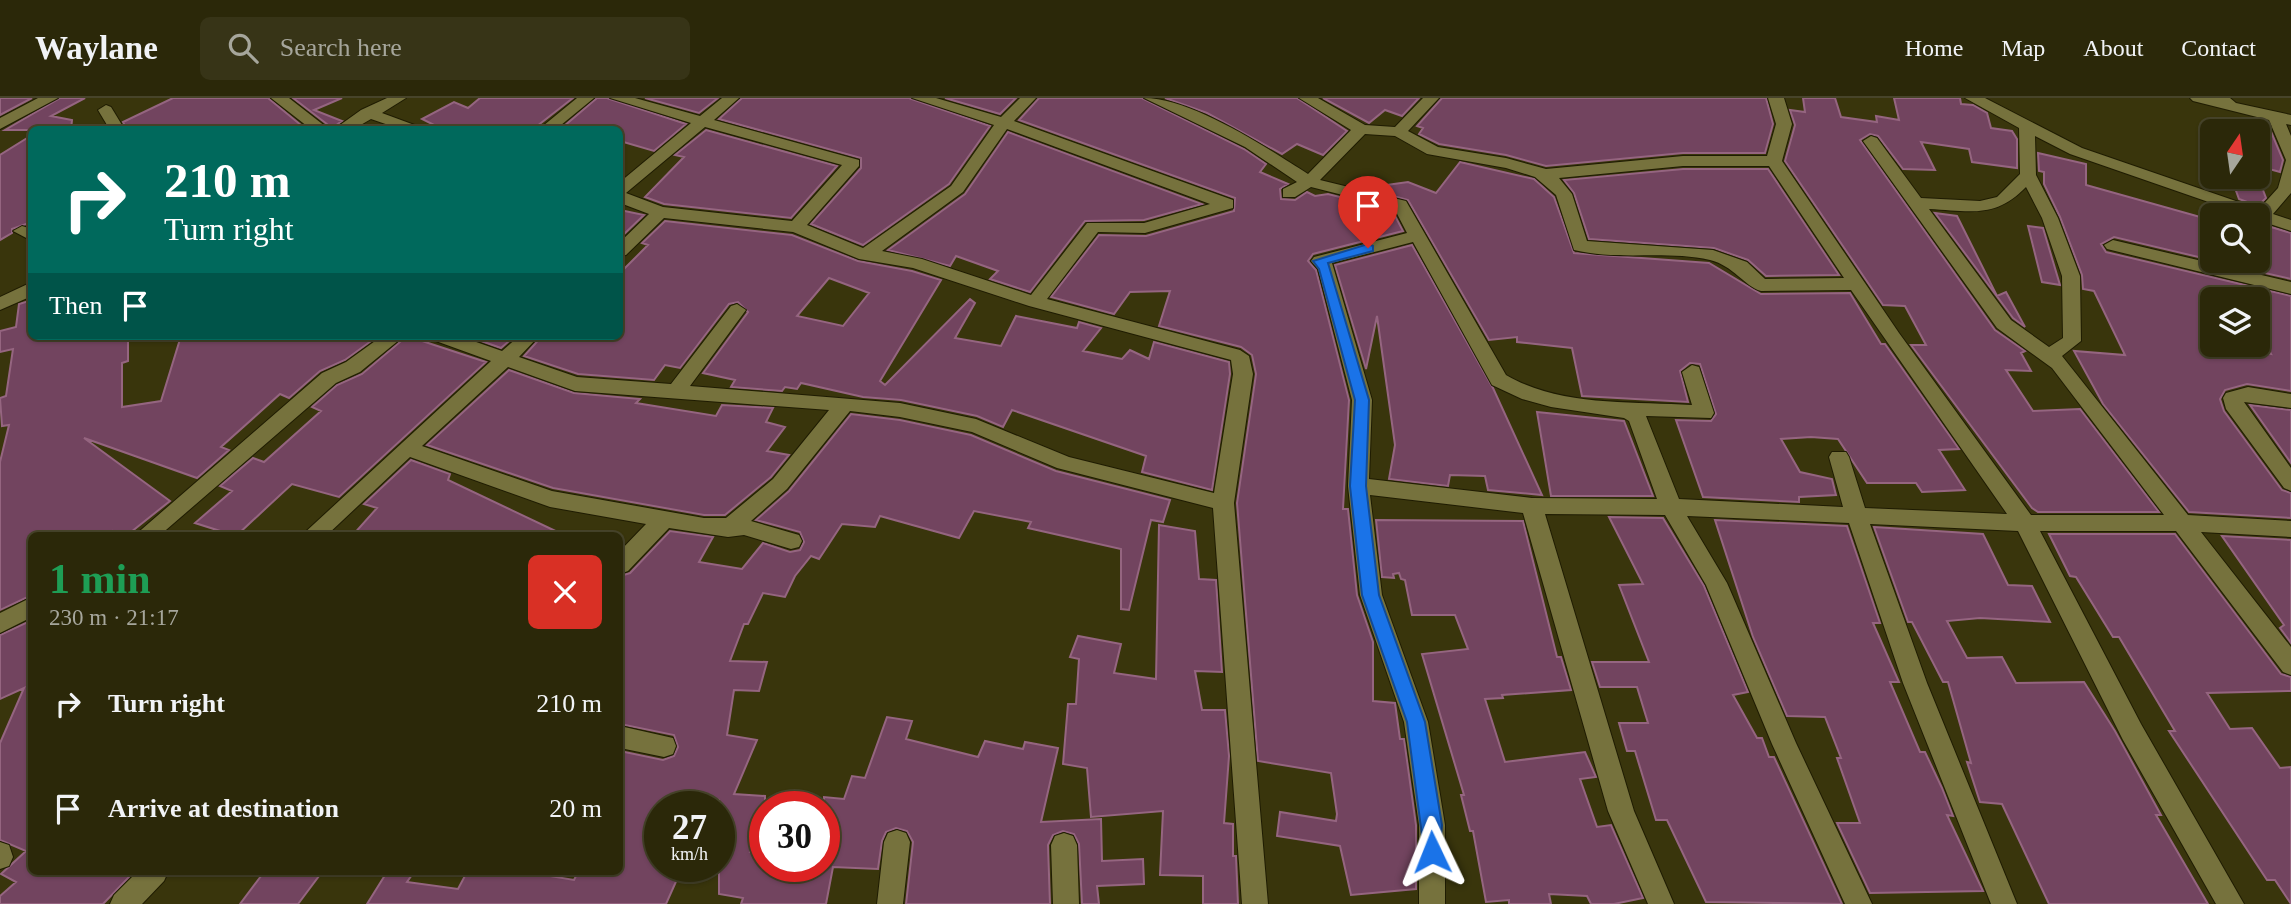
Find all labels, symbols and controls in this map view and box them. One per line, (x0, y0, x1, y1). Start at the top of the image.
search box (200, 17, 690, 80)
icon: search (224, 29, 262, 67)
text: Waylane (35, 30, 158, 66)
text: Search here (280, 33, 402, 62)
text: Home (1905, 35, 1963, 61)
text: Map (2001, 35, 2045, 61)
text: About (2083, 35, 2143, 61)
text: Contact (2181, 35, 2256, 61)
north arrow (2200, 119, 2270, 189)
map controls (2200, 119, 2270, 357)
text: 210 m (164, 153, 291, 208)
icon: right (49, 154, 140, 245)
pin (1338, 176, 1398, 248)
icon: arrive (1349, 187, 1387, 225)
button: search (2200, 203, 2270, 273)
text: Turn right (164, 211, 294, 247)
icon: arrive (116, 287, 154, 325)
button: layers (2200, 287, 2270, 357)
text: Then (49, 291, 102, 320)
button: close (528, 555, 602, 629)
text: 1 min (49, 556, 151, 602)
text: 230 m · 21:17 (49, 605, 179, 630)
icon: right (49, 685, 87, 723)
text: Turn right (108, 689, 225, 718)
text: 210 m (536, 689, 602, 718)
icon: arrive (49, 790, 87, 828)
speed limit sign: 30 (749, 791, 840, 882)
text: Arrive at destination (108, 794, 339, 823)
text: 20 m (549, 794, 602, 823)
text: 27 (672, 808, 707, 847)
position arrow (1395, 815, 1469, 889)
text: km/h (671, 844, 708, 864)

